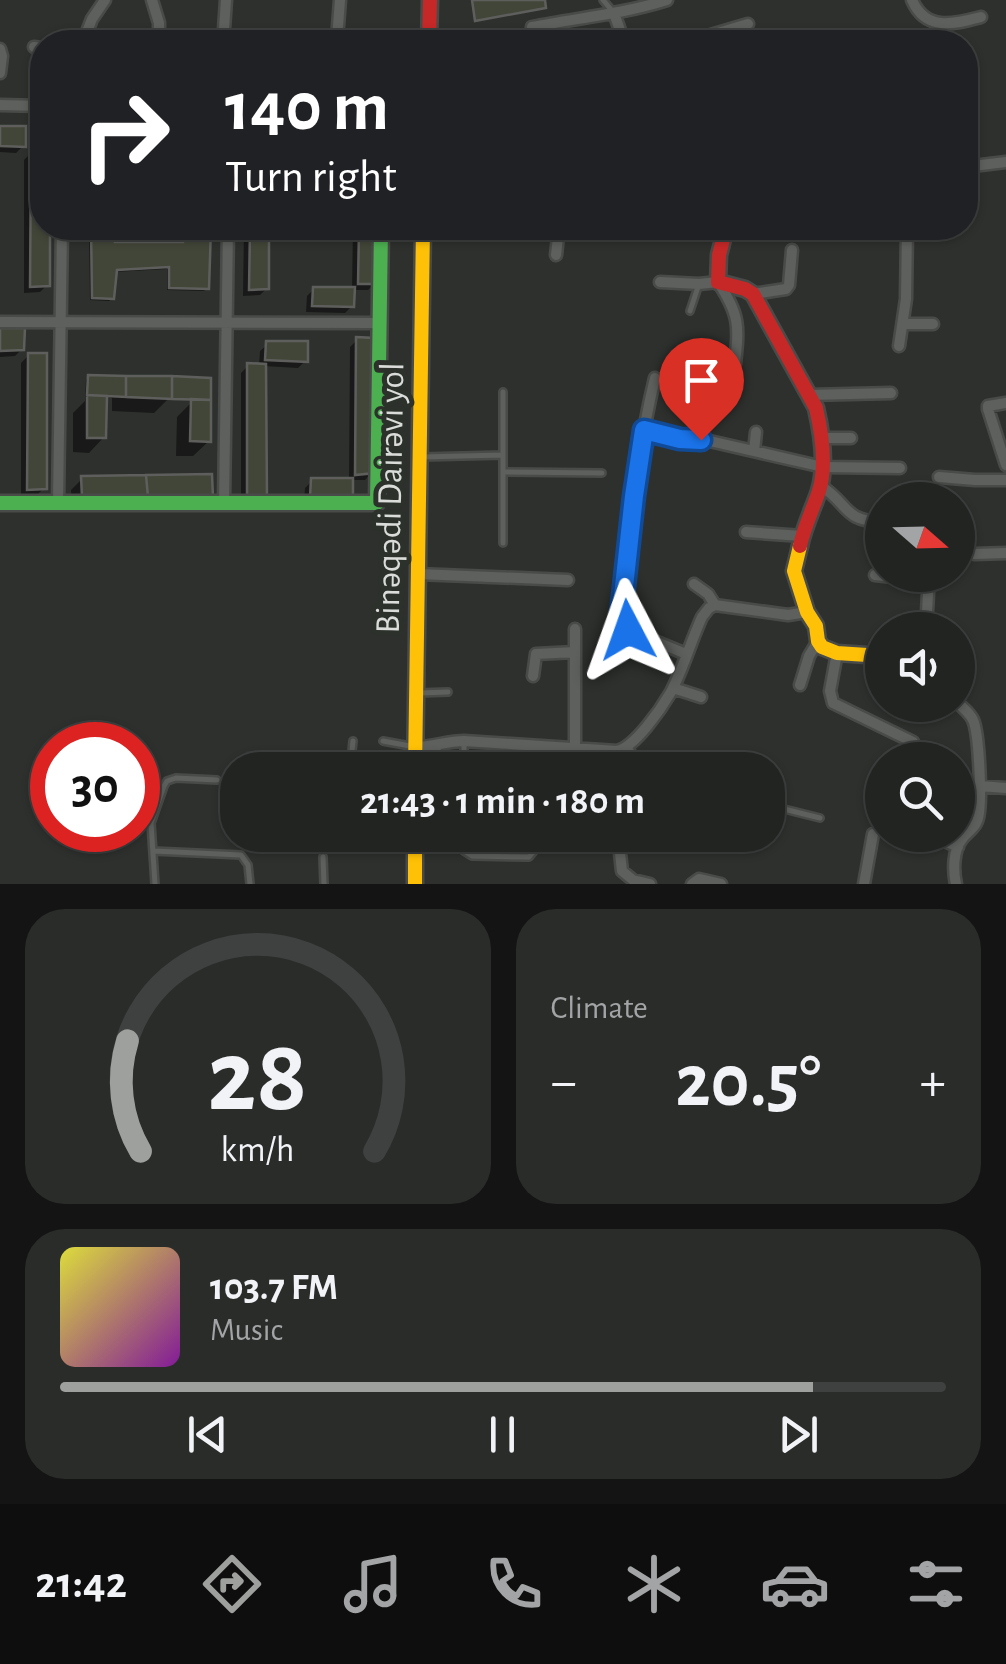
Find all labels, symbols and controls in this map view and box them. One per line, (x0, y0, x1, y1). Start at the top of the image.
icon: right (60, 70, 190, 200)
text: 140 m (225, 73, 389, 143)
text: Turn right (225, 155, 397, 200)
pin (659, 338, 744, 441)
icon: arrive (674, 353, 729, 408)
street label: Binəqədi Dairəvi yol (371, 362, 410, 634)
north arrow (865, 482, 975, 592)
map controls (865, 482, 975, 852)
position arrow (576, 578, 680, 682)
button: sound (865, 612, 975, 722)
speed limit sign: 30 (30, 722, 160, 852)
button: search (865, 742, 975, 852)
text: 21:43 · 1 min · 180 m (360, 783, 645, 821)
text: Climate (551, 992, 648, 1024)
text: 28 (208, 1026, 308, 1130)
text: 20.5° (675, 1045, 821, 1120)
text: − (551, 1055, 577, 1110)
text: + (920, 1055, 946, 1110)
text: km/h (221, 1132, 295, 1168)
text: 103.7 FM (210, 1269, 338, 1307)
text: Music (210, 1314, 283, 1346)
icon: previous (180, 1407, 235, 1462)
icon: pause (475, 1407, 530, 1462)
icon: next (771, 1407, 826, 1462)
icon: directions (197, 1549, 267, 1619)
icon: music (338, 1549, 408, 1619)
icon: phone (479, 1549, 549, 1619)
icon: climate (619, 1549, 689, 1619)
icon: car (760, 1549, 830, 1619)
icon: filters (901, 1549, 971, 1619)
text: 21:42 (35, 1561, 127, 1606)

